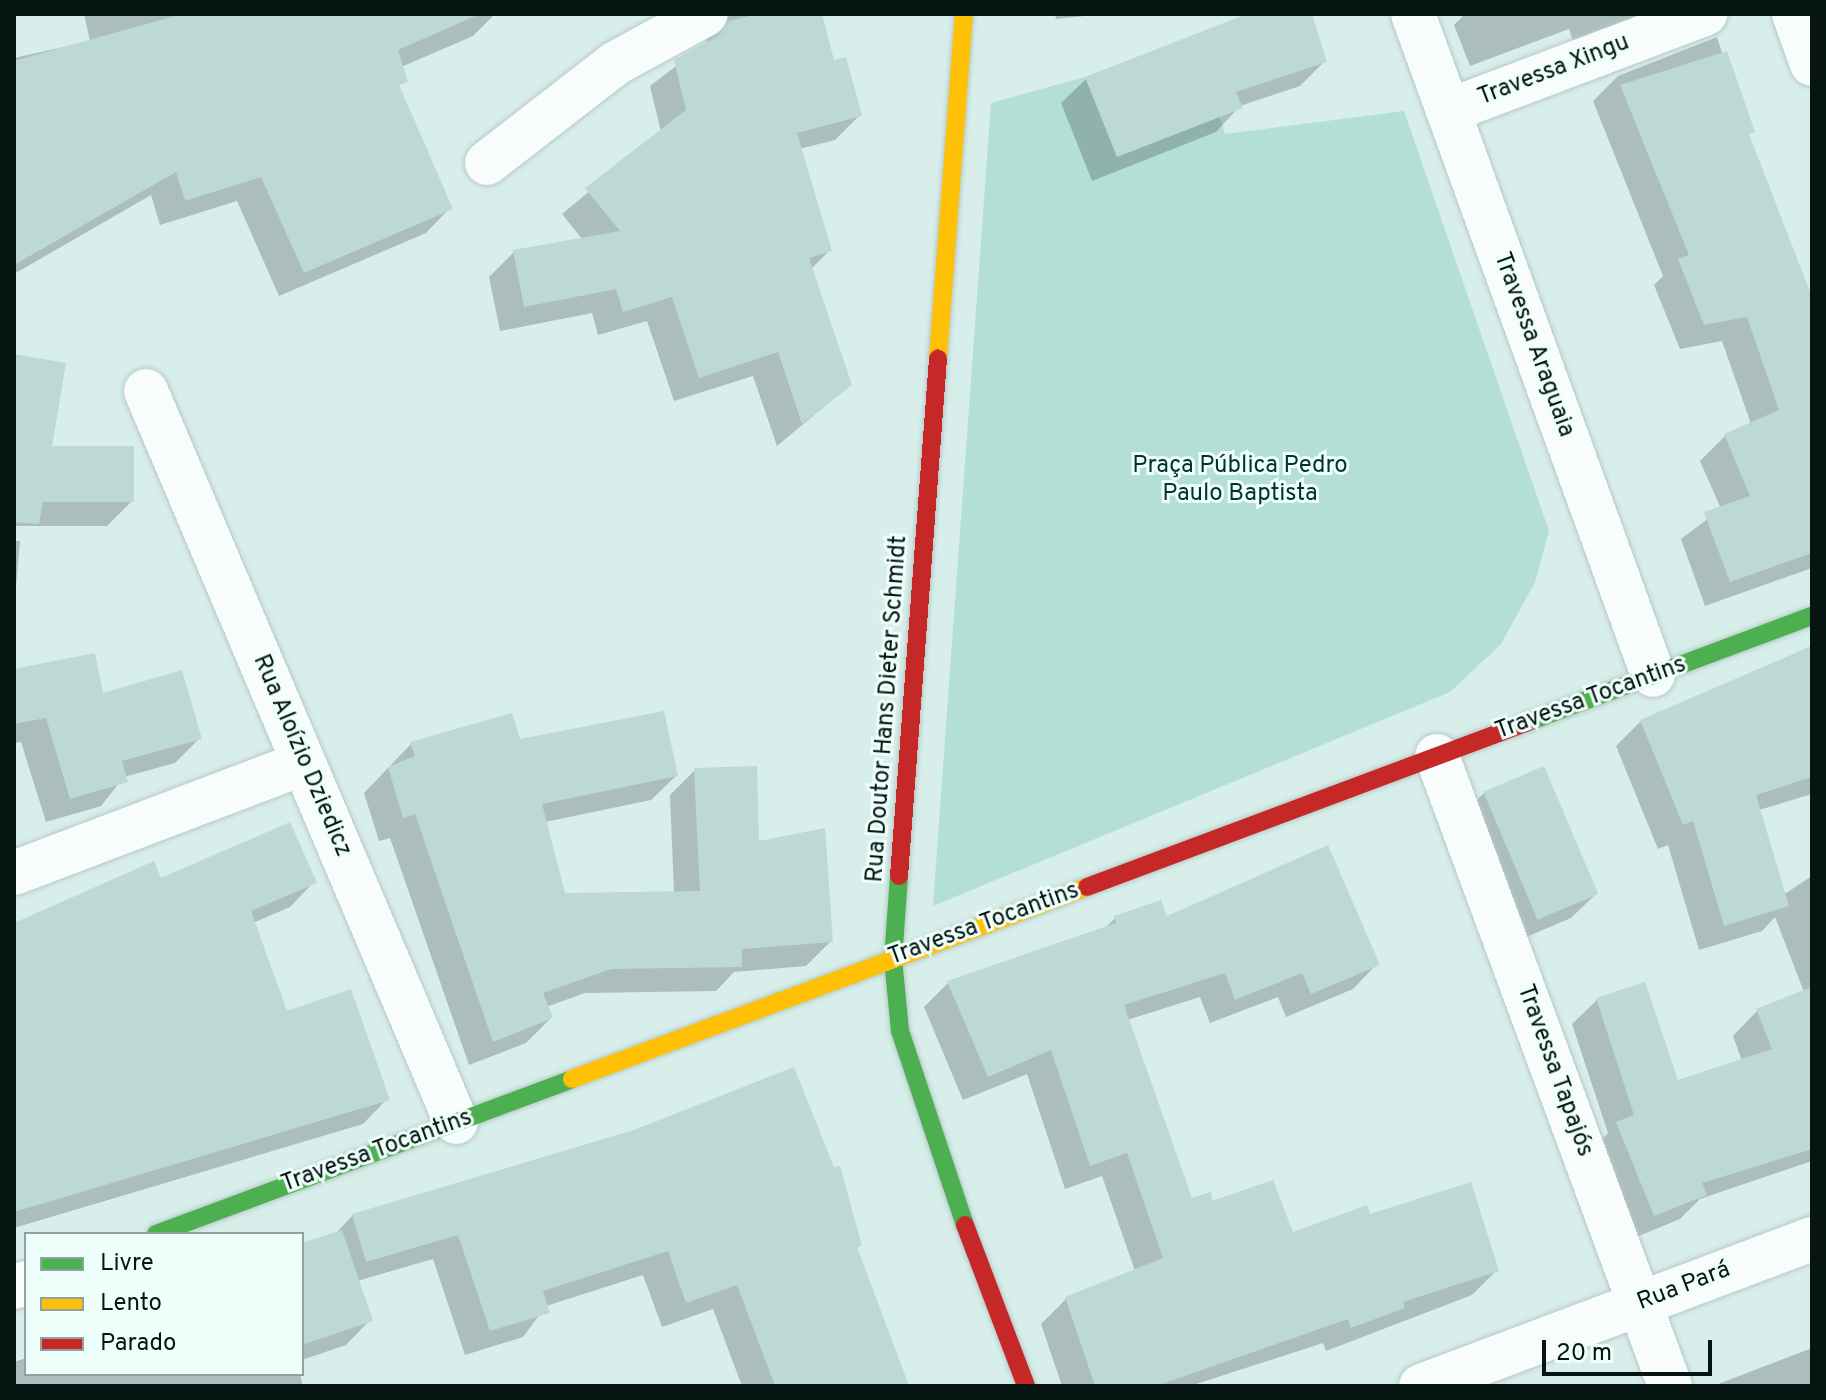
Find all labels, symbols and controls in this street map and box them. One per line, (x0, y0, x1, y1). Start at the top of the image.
street label: Travessa Xingu (1474, 29, 1634, 113)
street label: Travessa Araguaia (1486, 248, 1580, 442)
park label: Praça Pública Pedro Paulo Baptista (1132, 453, 1348, 509)
street label: Rua Doutor Hans Dieter Schmidt (861, 534, 915, 884)
street label: Rua Aloízio Dziedicz (245, 650, 357, 862)
street label: Travessa Tocantins (1491, 651, 1691, 747)
street label: Travessa Tocantins (884, 877, 1084, 973)
street label: Travessa Tapajós (1509, 981, 1599, 1161)
street label: Travessa Tocantins (277, 1104, 477, 1200)
legend (24, 1232, 304, 1376)
text: Livre (100, 1249, 154, 1279)
street label: Rua Pará (1634, 1256, 1734, 1318)
text: Lento (100, 1289, 162, 1319)
scale bar (1546, 1324, 1716, 1374)
text: Parado (100, 1329, 176, 1359)
text: 20 m (1556, 1339, 1612, 1369)

